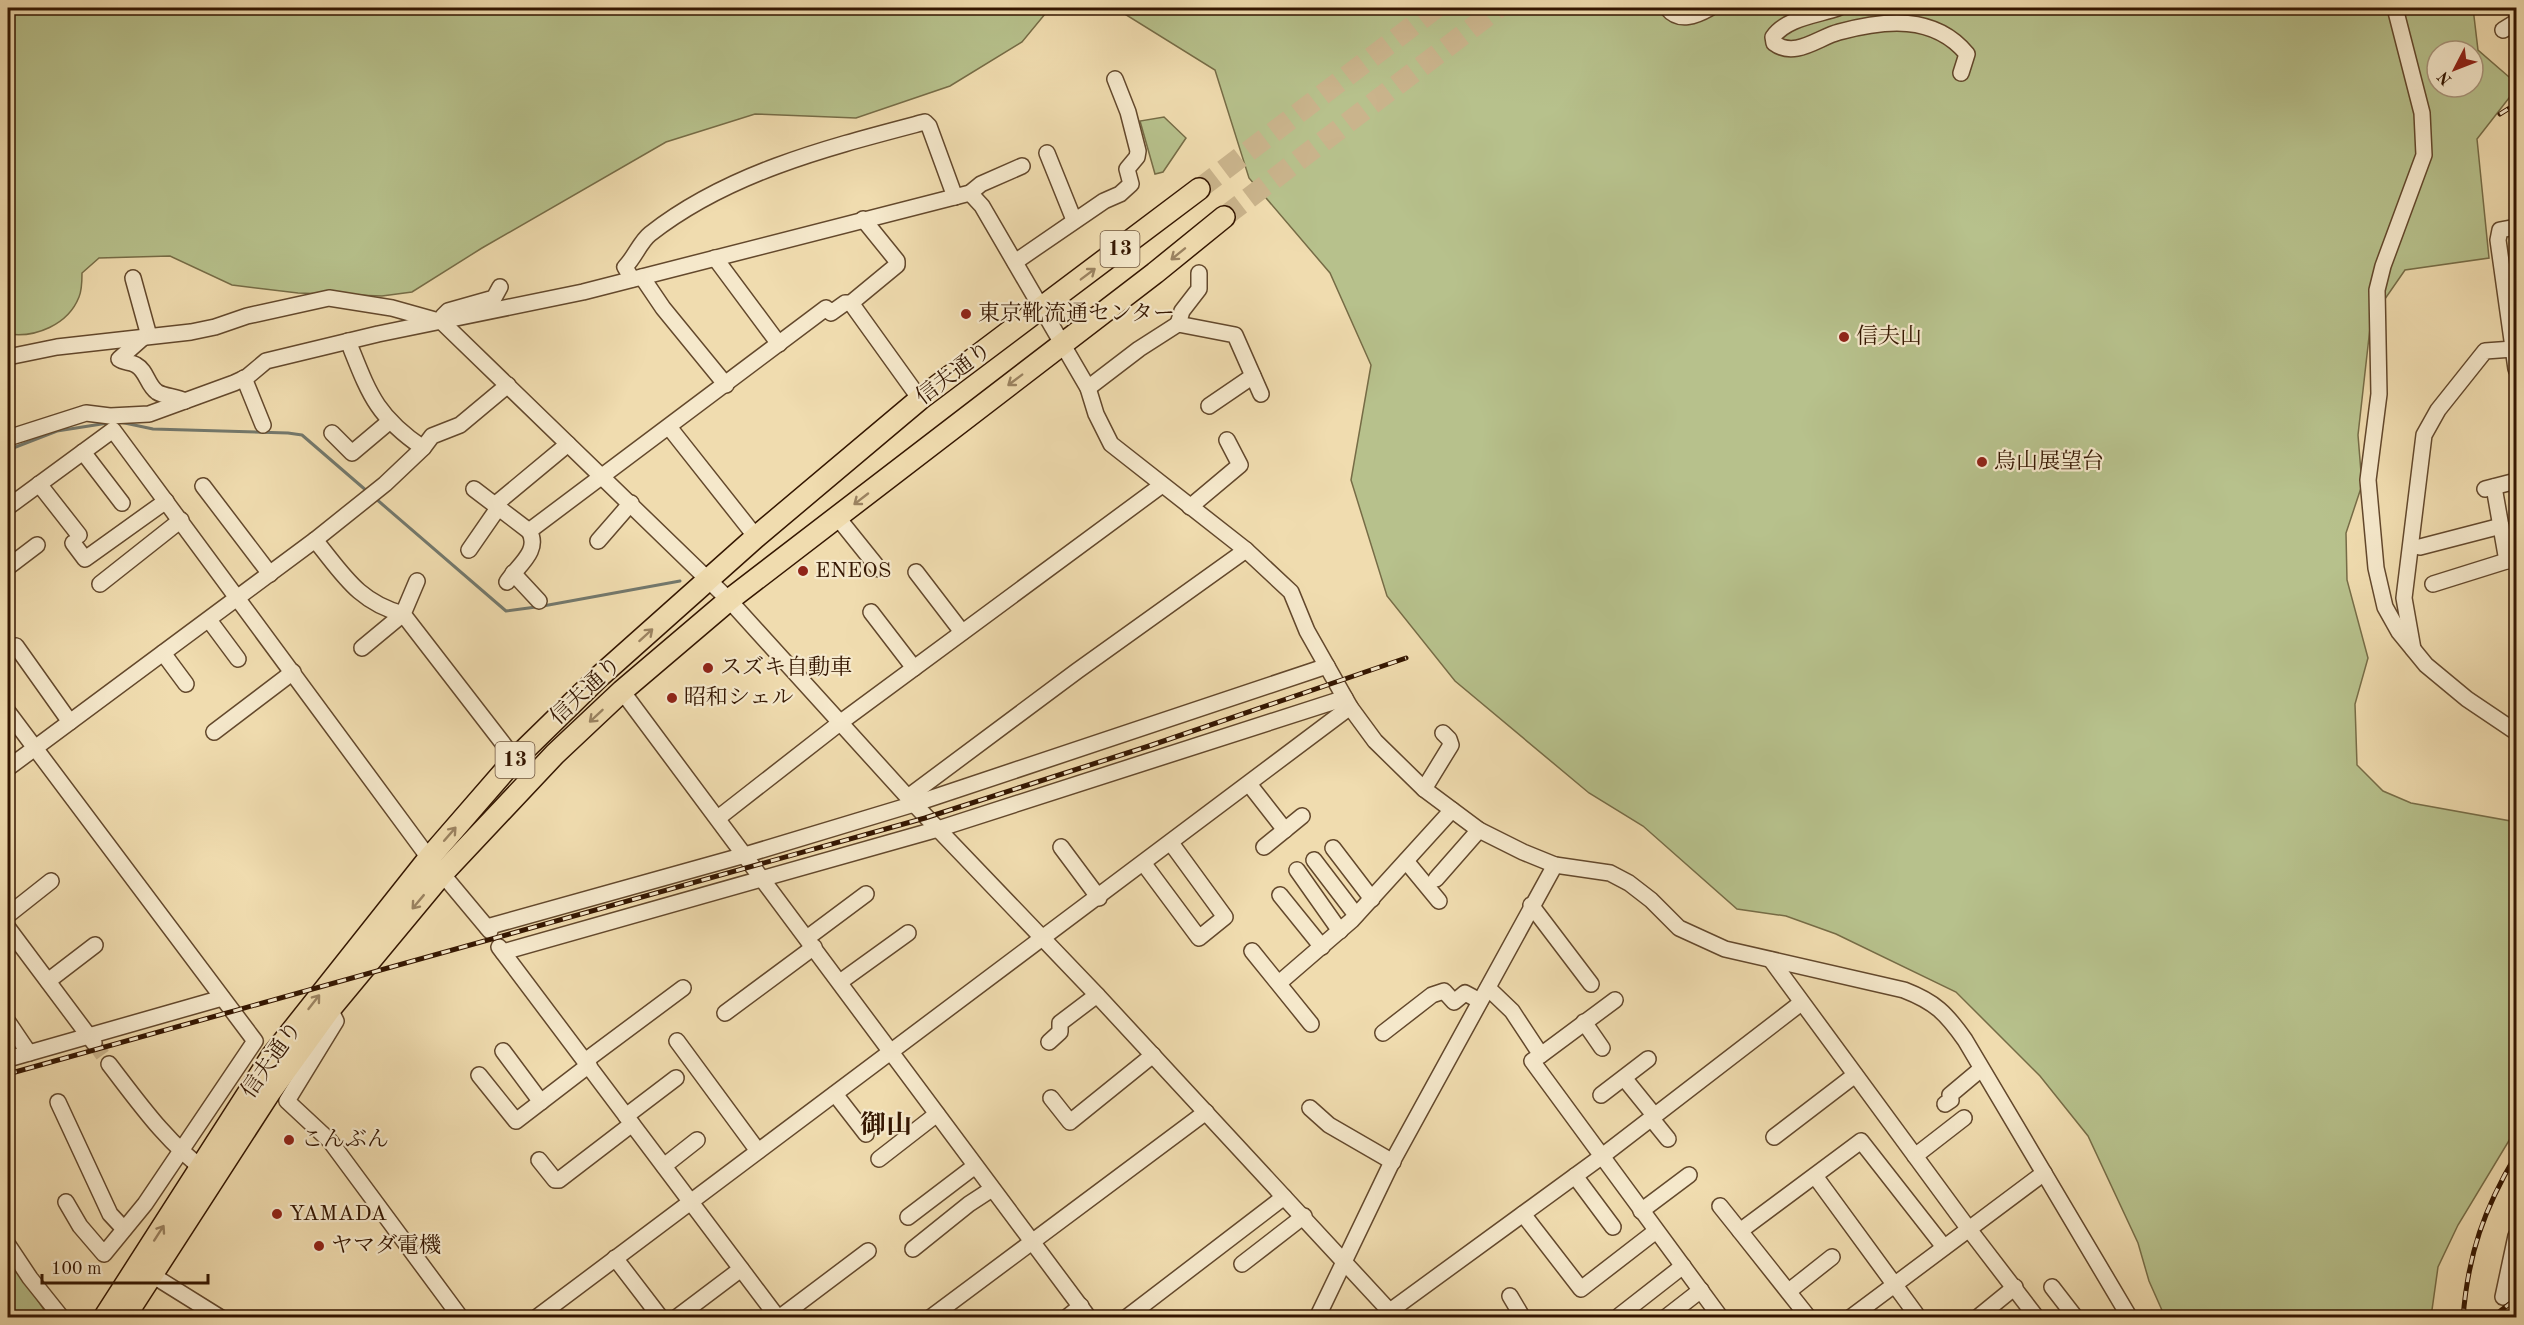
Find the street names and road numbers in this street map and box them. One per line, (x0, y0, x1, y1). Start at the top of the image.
road number: 13 (1100, 231, 1140, 267)
street label: 信夫通り (911, 337, 996, 409)
street label: 信夫通り (545, 651, 626, 729)
road number: 13 (496, 742, 534, 778)
street label: 信夫通り (236, 1016, 306, 1102)

